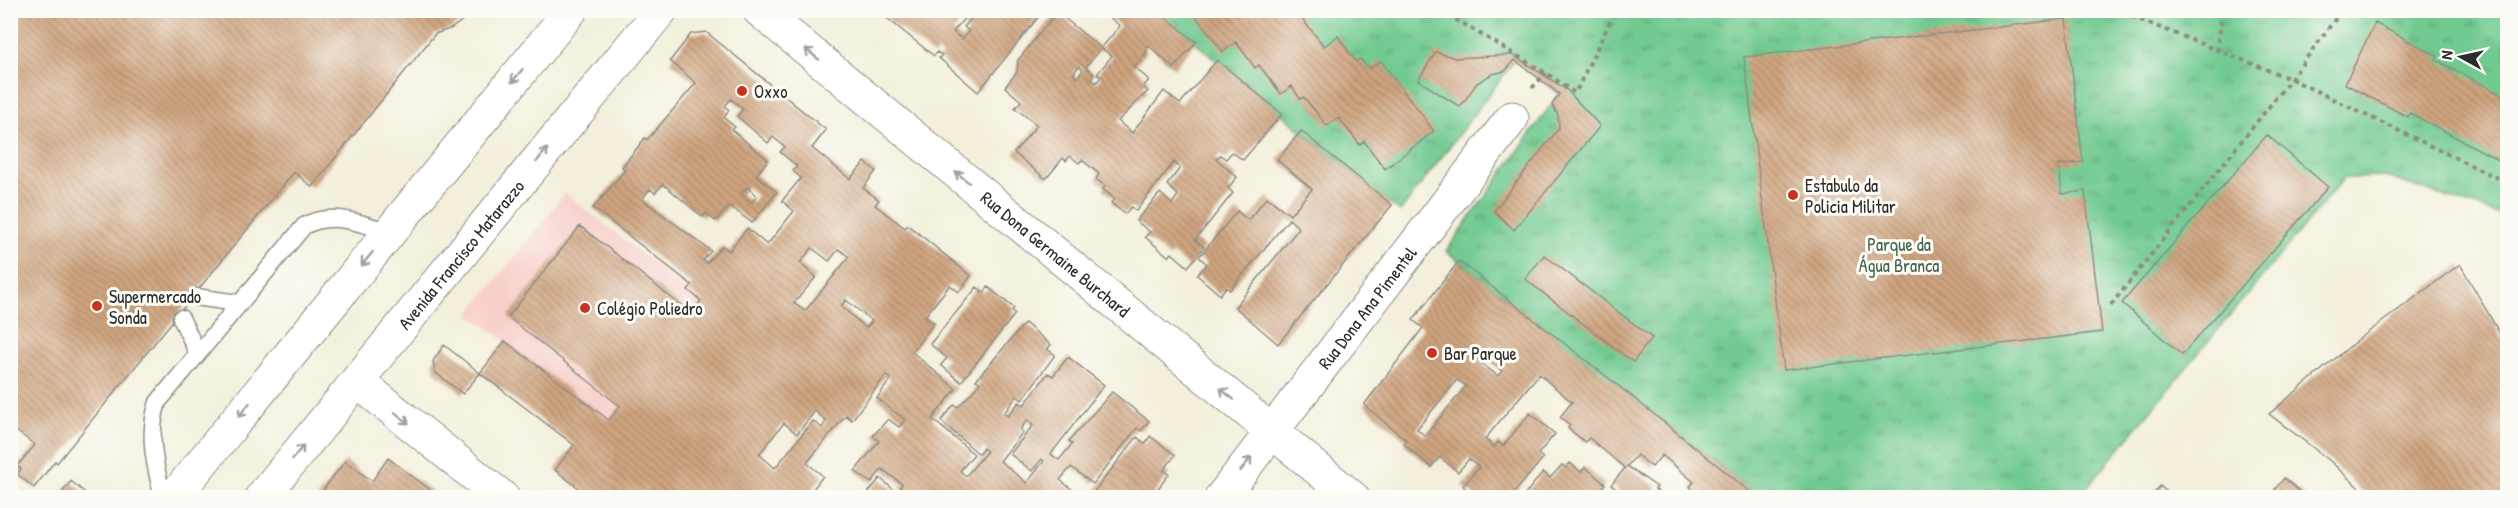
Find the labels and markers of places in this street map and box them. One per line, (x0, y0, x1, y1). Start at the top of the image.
place label: Oxxo (754, 79, 787, 104)
marker: Oxxo (735, 84, 749, 98)
place label: Estabulo da Policia Militar (1805, 173, 1896, 219)
marker: Estabulo da Policia Militar (1786, 188, 1800, 202)
place label: Supermercado Sonda (109, 284, 201, 330)
place label: Colégio Poliedro (597, 296, 703, 321)
marker: Supermercado Sonda (90, 299, 104, 313)
marker: Colégio Poliedro (578, 301, 592, 315)
place label: Bar Parque (1444, 341, 1517, 366)
marker: Bar Parque (1425, 346, 1439, 360)

